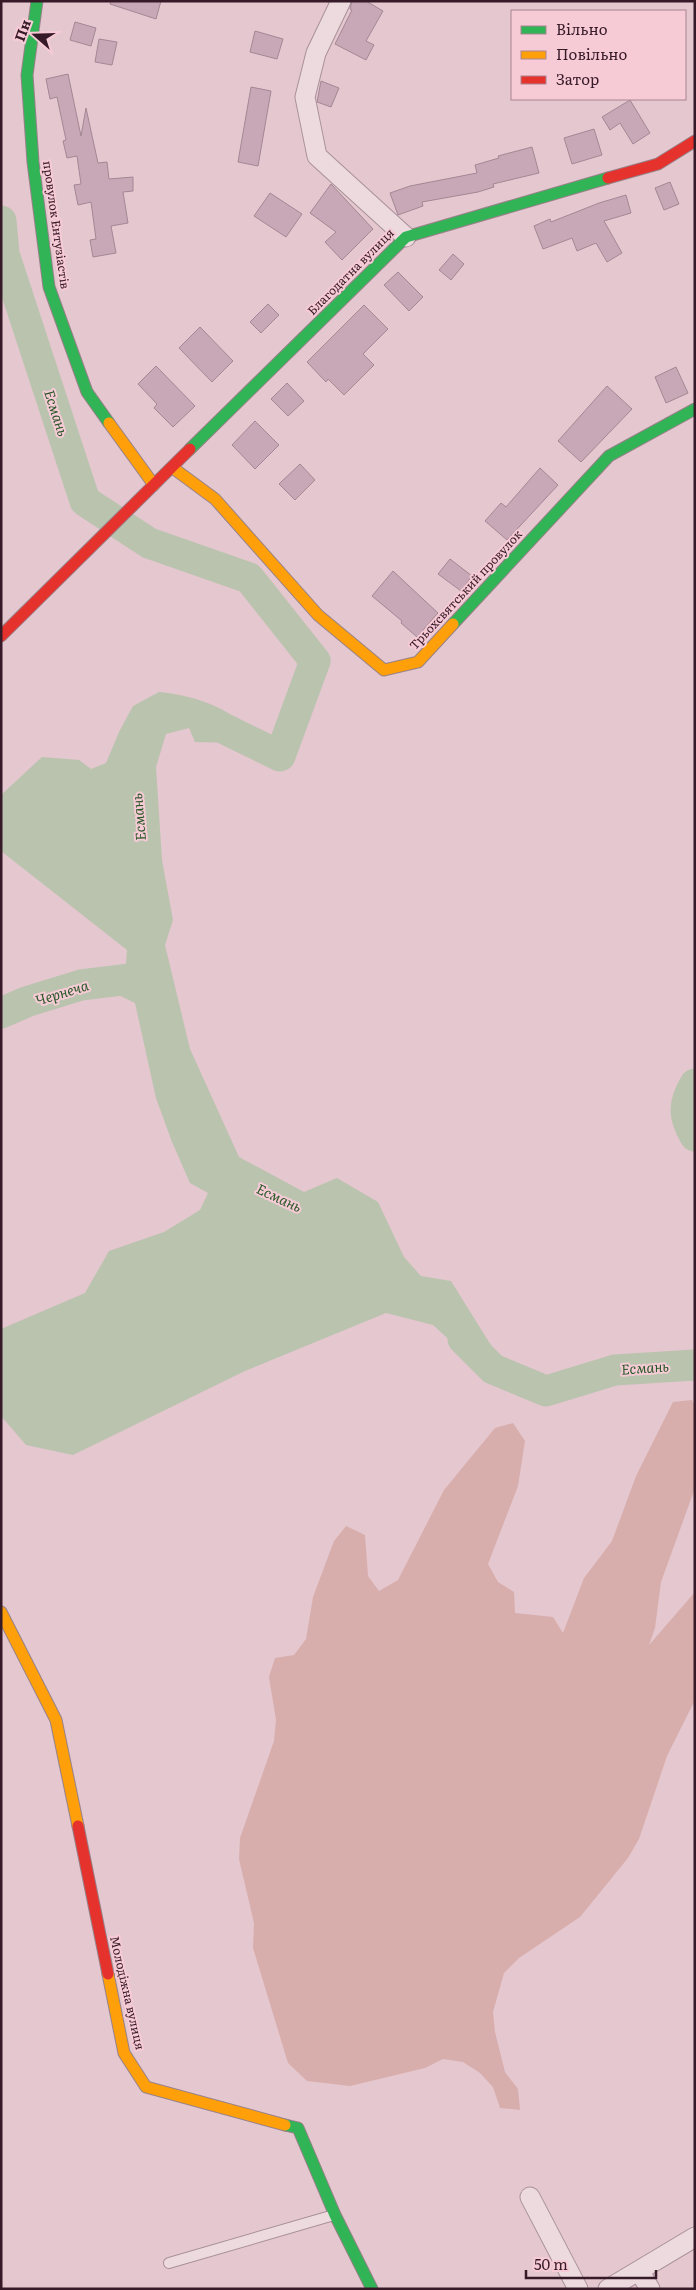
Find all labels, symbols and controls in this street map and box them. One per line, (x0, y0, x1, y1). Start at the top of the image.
north arrow (10, 10, 60, 60)
legend (511, 10, 686, 100)
text: Пн (9, 16, 35, 44)
text: Вільно (556, 17, 608, 40)
text: Повільно (556, 42, 628, 65)
text: Затор (556, 67, 599, 90)
street label: провулок Ентузіастів (39, 160, 75, 290)
street label: Благодатна вулиця (303, 224, 398, 319)
water label: Есмань (40, 387, 74, 439)
street label: Трьохсвятський провулок (405, 525, 526, 653)
water label: Есмань (126, 792, 150, 842)
water label: Чернеча (33, 974, 91, 1010)
water label: Есмань (254, 1178, 306, 1216)
water label: Есмань (620, 1355, 670, 1379)
street label: Молодіжна вулиця (106, 1934, 150, 2051)
scale bar (526, 2248, 656, 2280)
text: 50 m (534, 2252, 568, 2275)

